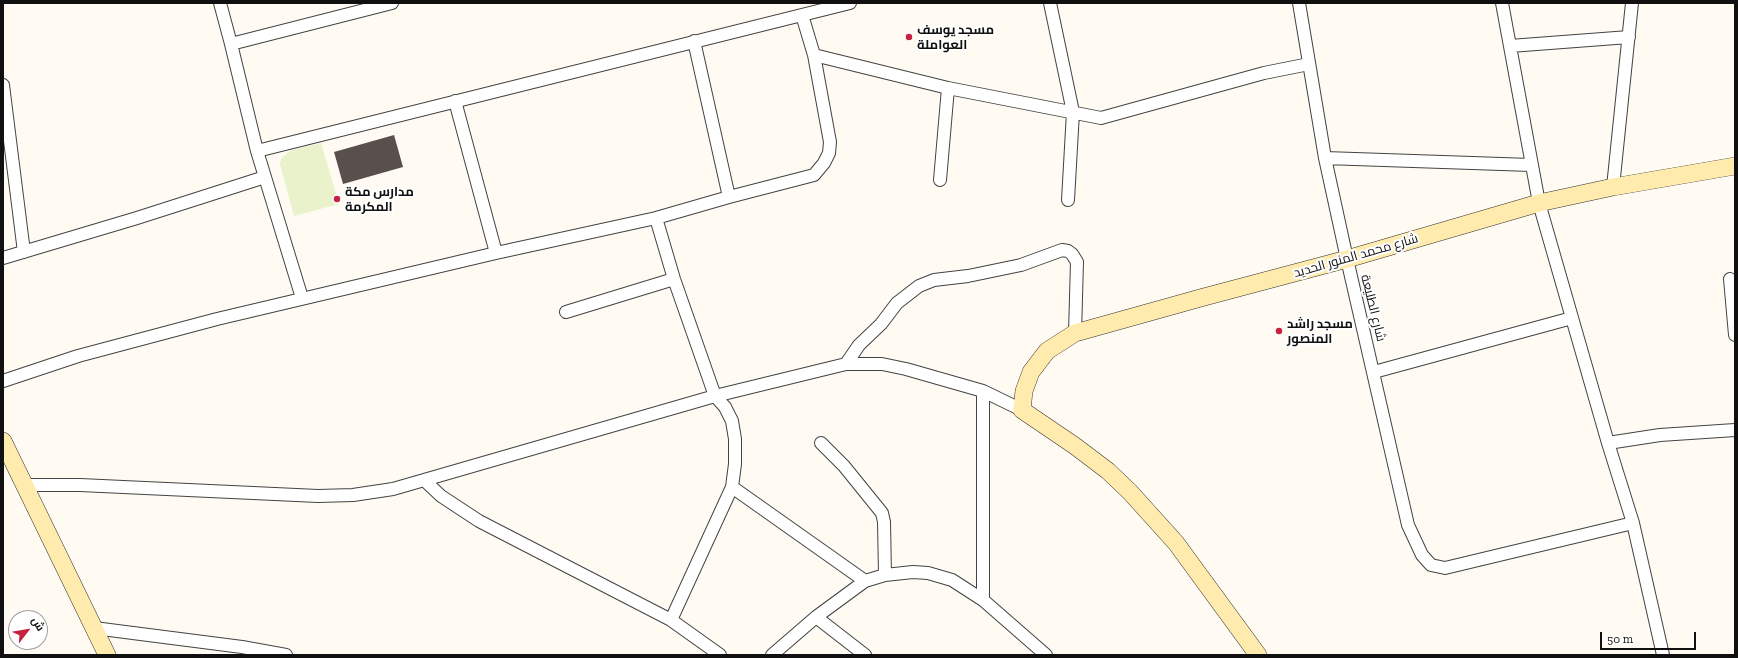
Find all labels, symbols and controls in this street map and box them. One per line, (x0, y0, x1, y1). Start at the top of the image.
place label: مسجد يوسف العواملة (917, 22, 994, 53)
marker: مسجد يوسف العواملة (904, 32, 914, 42)
place label: مدارس مكة المكرمة (345, 184, 414, 215)
marker: مدارس مكة المكرمة (332, 194, 342, 204)
street label: شارع محمد المنور الحديد (1292, 231, 1420, 281)
street label: شارع الطليعة (1357, 273, 1389, 343)
place label: مسجد راشد المنصور (1287, 316, 1353, 347)
marker: مسجد راشد المنصور (1274, 326, 1284, 336)
north arrow (8, 610, 48, 650)
text: ش (29, 615, 47, 633)
scale bar (1602, 624, 1698, 650)
text: 50 m (1607, 632, 1633, 646)

